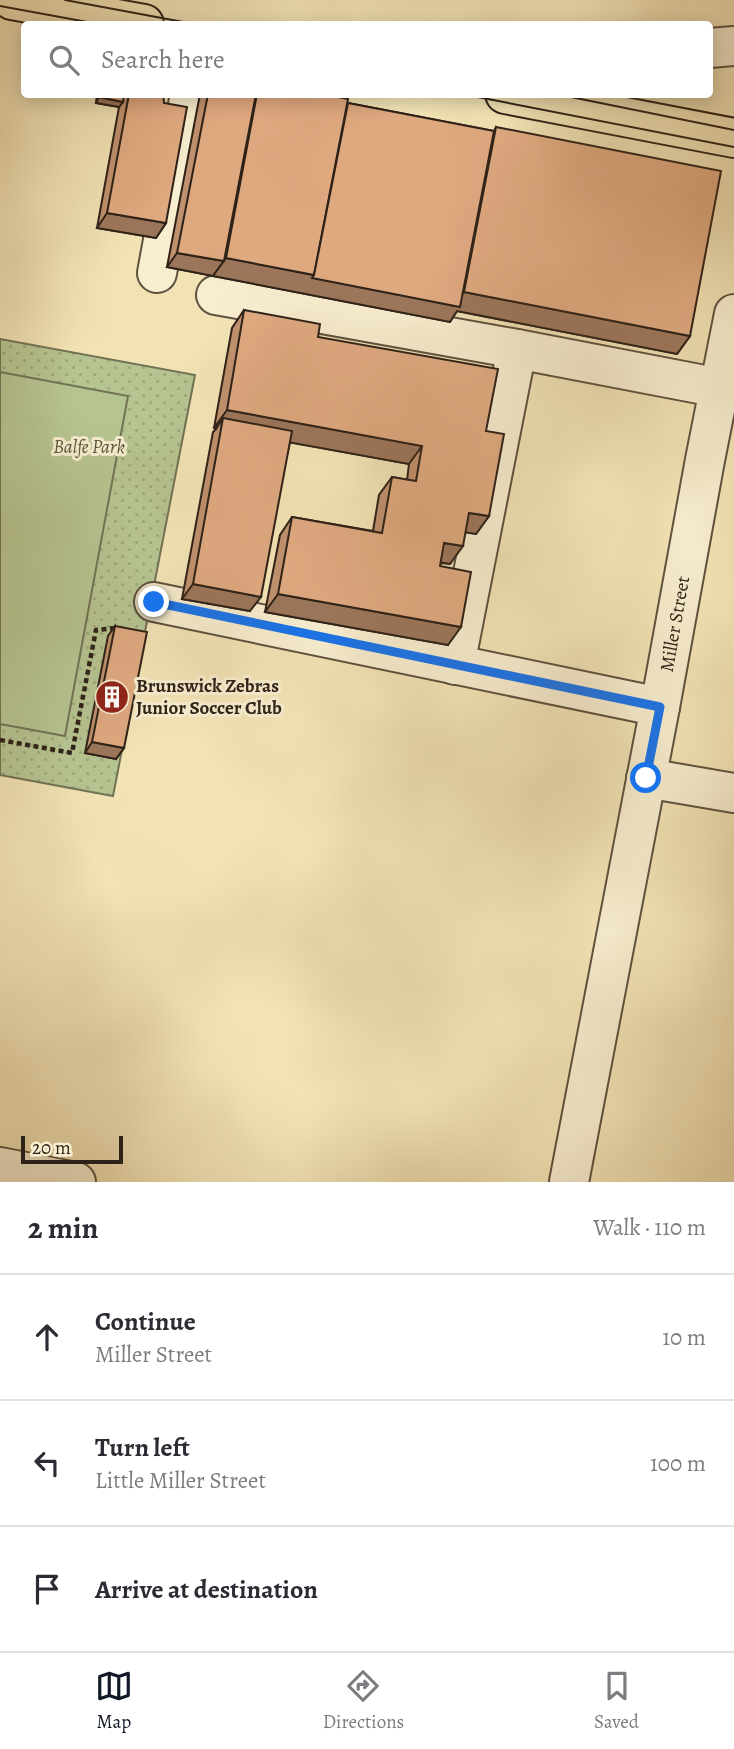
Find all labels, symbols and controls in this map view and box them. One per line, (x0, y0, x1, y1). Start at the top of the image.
search box (21, 21, 713, 98)
icon: search (45, 41, 83, 79)
text: Search here (101, 42, 225, 77)
park label: Balfe Park (53, 434, 125, 460)
street label: Miller Street (654, 574, 696, 674)
route end (138, 586, 169, 617)
place label: Brunswick Zebras Junior Soccer Club (136, 673, 282, 721)
building icon: Brunswick Zebras Junior Soccer Club (93, 678, 131, 716)
route start (630, 762, 661, 793)
scale bar (21, 1133, 122, 1165)
text: 20 m (32, 1135, 71, 1161)
text: 2 min (28, 1208, 98, 1248)
text: Walk · 110 m (593, 1212, 706, 1243)
text: Continue (95, 1304, 196, 1339)
icon: ahead (28, 1318, 66, 1356)
text: 10 m (662, 1322, 706, 1353)
text: Miller Street (95, 1339, 212, 1370)
text: Turn left (95, 1430, 190, 1465)
icon: left (28, 1444, 66, 1482)
text: 100 m (650, 1448, 706, 1479)
text: Little Miller Street (95, 1465, 266, 1496)
icon: arrive (28, 1570, 66, 1608)
text: Arrive at destination (95, 1572, 318, 1607)
tab: Map (95, 1667, 133, 1735)
tab: Directions (323, 1667, 404, 1735)
tab: Saved (594, 1667, 639, 1735)

